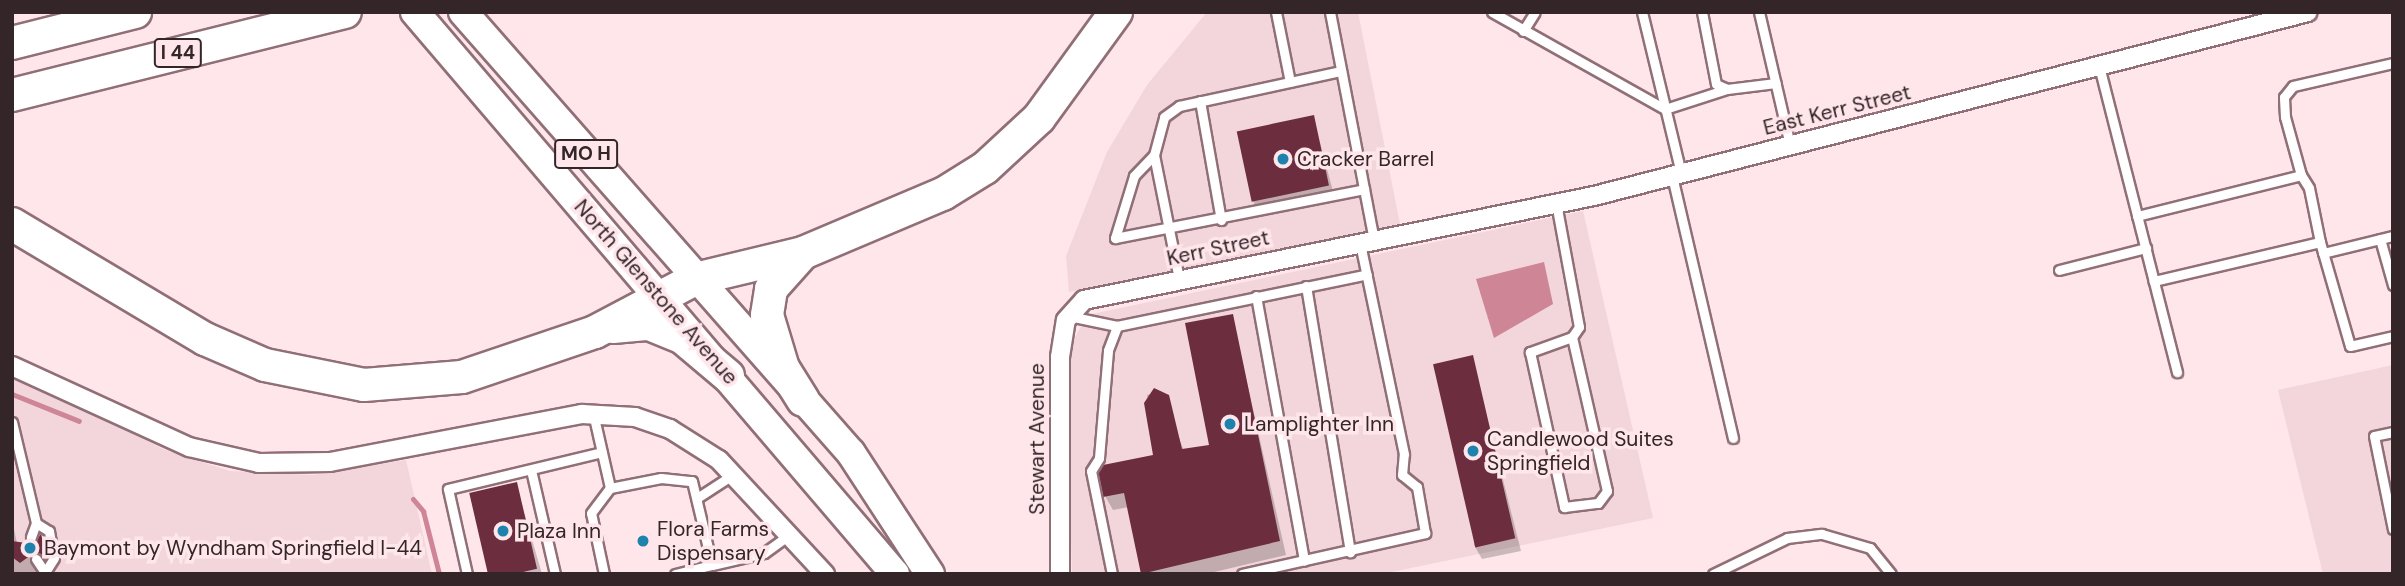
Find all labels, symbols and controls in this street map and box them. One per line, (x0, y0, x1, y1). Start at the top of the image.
road number: I 44 (154, 38, 202, 68)
street label: East Kerr Street (1761, 79, 1913, 141)
road number: MO H (553, 138, 619, 170)
place label: Cracker Barrel (1297, 146, 1434, 172)
marker: Cracker Barrel (1275, 151, 1291, 167)
street label: North Glenstone Avenue (569, 194, 743, 390)
street label: Kerr Street (1164, 225, 1272, 271)
street label: Stewart Avenue (1024, 363, 1050, 515)
place label: Lamplighter Inn (1244, 411, 1394, 437)
marker: Lamplighter Inn (1222, 416, 1238, 432)
place label: Candlewood Suites Springfield (1487, 426, 1674, 476)
marker: Candlewood Suites Springfield (1465, 443, 1481, 459)
place label: Flora Farms Dispensary (657, 516, 769, 566)
place label: Plaza Inn (517, 518, 601, 544)
marker: Plaza Inn (495, 523, 511, 539)
marker: Flora Farms Dispensary (635, 533, 651, 549)
place label: Baymont by Wyndham Springfield I-44 (44, 535, 422, 561)
marker: Baymont by Wyndham Springfield I-44 (22, 540, 38, 556)

